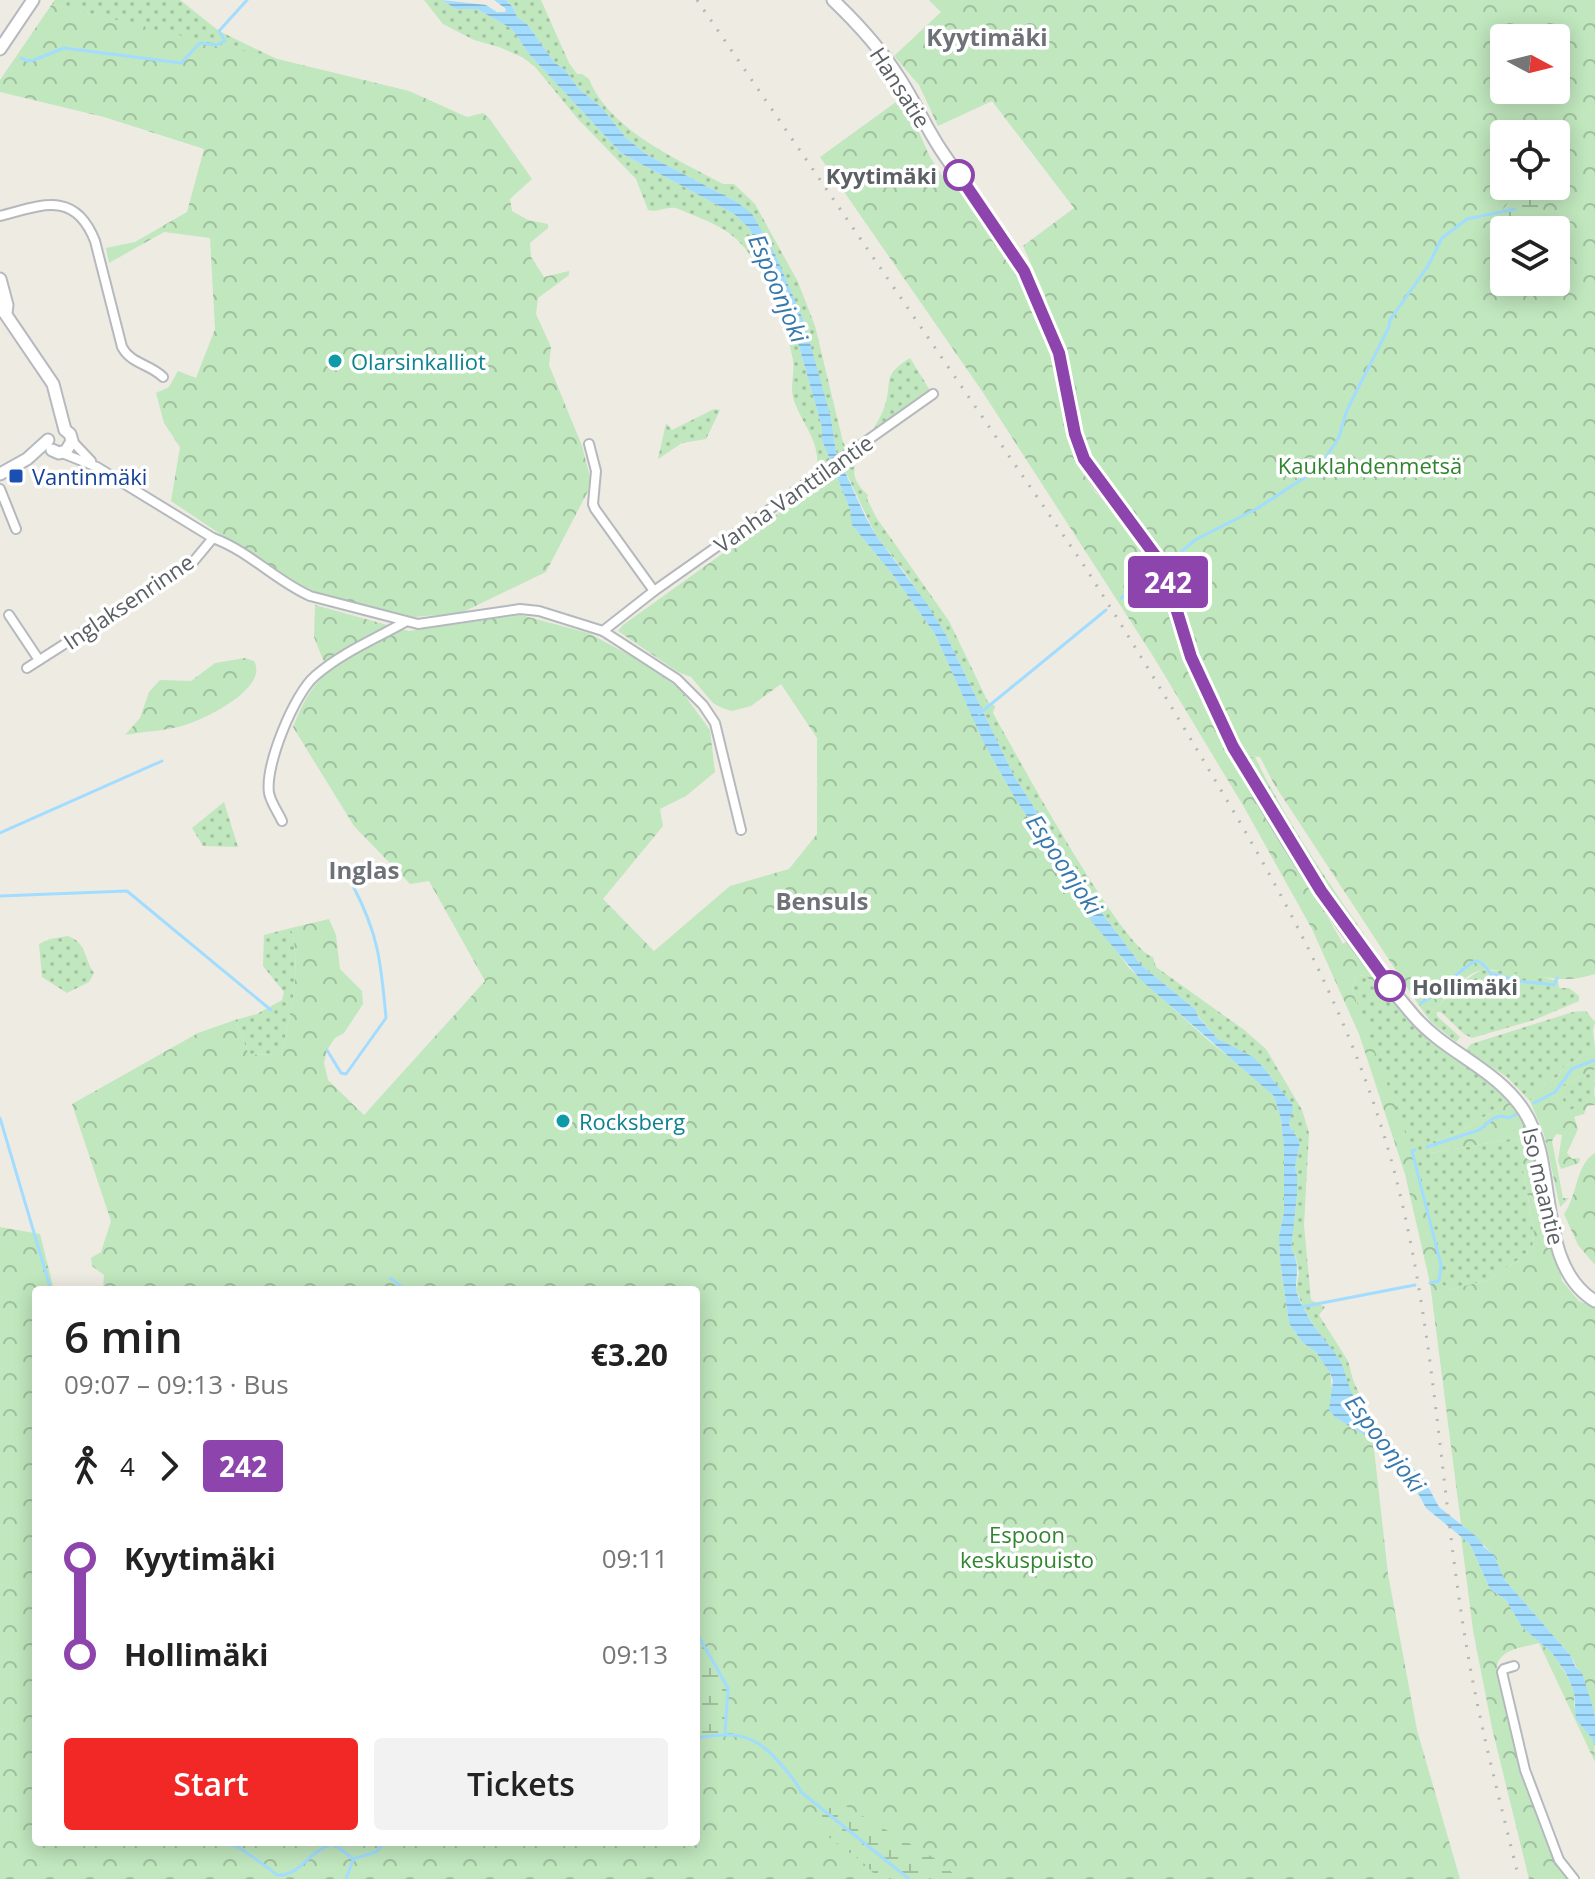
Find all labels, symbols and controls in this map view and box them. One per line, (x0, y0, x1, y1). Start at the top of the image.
district label: Kyytimäki (926, 20, 1048, 53)
north arrow (1490, 24, 1570, 104)
map controls (1490, 24, 1570, 296)
street label: Hansatie (864, 41, 938, 133)
button: locate (1490, 120, 1570, 200)
place label: Kyytimäki (826, 160, 937, 190)
marker: Kyytimäki (944, 160, 974, 190)
button: layers (1490, 216, 1570, 296)
water label: Espoonjoki (741, 229, 817, 348)
place label: Olarsinkalliot (351, 346, 486, 376)
marker: Olarsinkalliot (326, 352, 344, 370)
street label: Vanha Vanttilantie (708, 427, 878, 559)
park label: Kauklahdenmetsä (1278, 450, 1462, 480)
place label: Vantinmäki (32, 461, 147, 491)
marker: Vantinmäki (7, 467, 25, 485)
street label: Inglaksenrinne (57, 546, 199, 656)
line badge: 242 (1122, 556, 1214, 608)
text: 242 (1144, 563, 1192, 601)
water label: Espoonjoki (1019, 807, 1111, 922)
district label: Inglas (328, 853, 400, 886)
district label: Bensuls (775, 884, 869, 917)
marker: Hollimäki (1375, 971, 1405, 1001)
place label: Hollimäki (1412, 971, 1518, 1001)
place label: Rocksberg (579, 1106, 685, 1136)
marker: Rocksberg (554, 1112, 572, 1130)
street label: Iso maantie (1516, 1124, 1572, 1248)
text: 6 min (64, 1306, 183, 1366)
text: €3.20 (591, 1334, 668, 1375)
text: 09:07 – 09:13 · Bus (64, 1366, 289, 1402)
water label: Espoonjoki (1338, 1387, 1434, 1500)
icon: walk (64, 1444, 108, 1488)
icon: forward (147, 1444, 191, 1488)
text: 242 (219, 1447, 267, 1485)
text: 4 (120, 1448, 135, 1484)
park label: Espoon keskuspuisto (960, 1519, 1094, 1574)
text: Kyytimäki (124, 1538, 276, 1579)
text: 09:11 (602, 1540, 668, 1576)
text: Hollimäki (124, 1634, 268, 1675)
text: 09:13 (602, 1636, 668, 1672)
button: Start (64, 1738, 358, 1830)
button: Tickets (374, 1738, 668, 1830)

